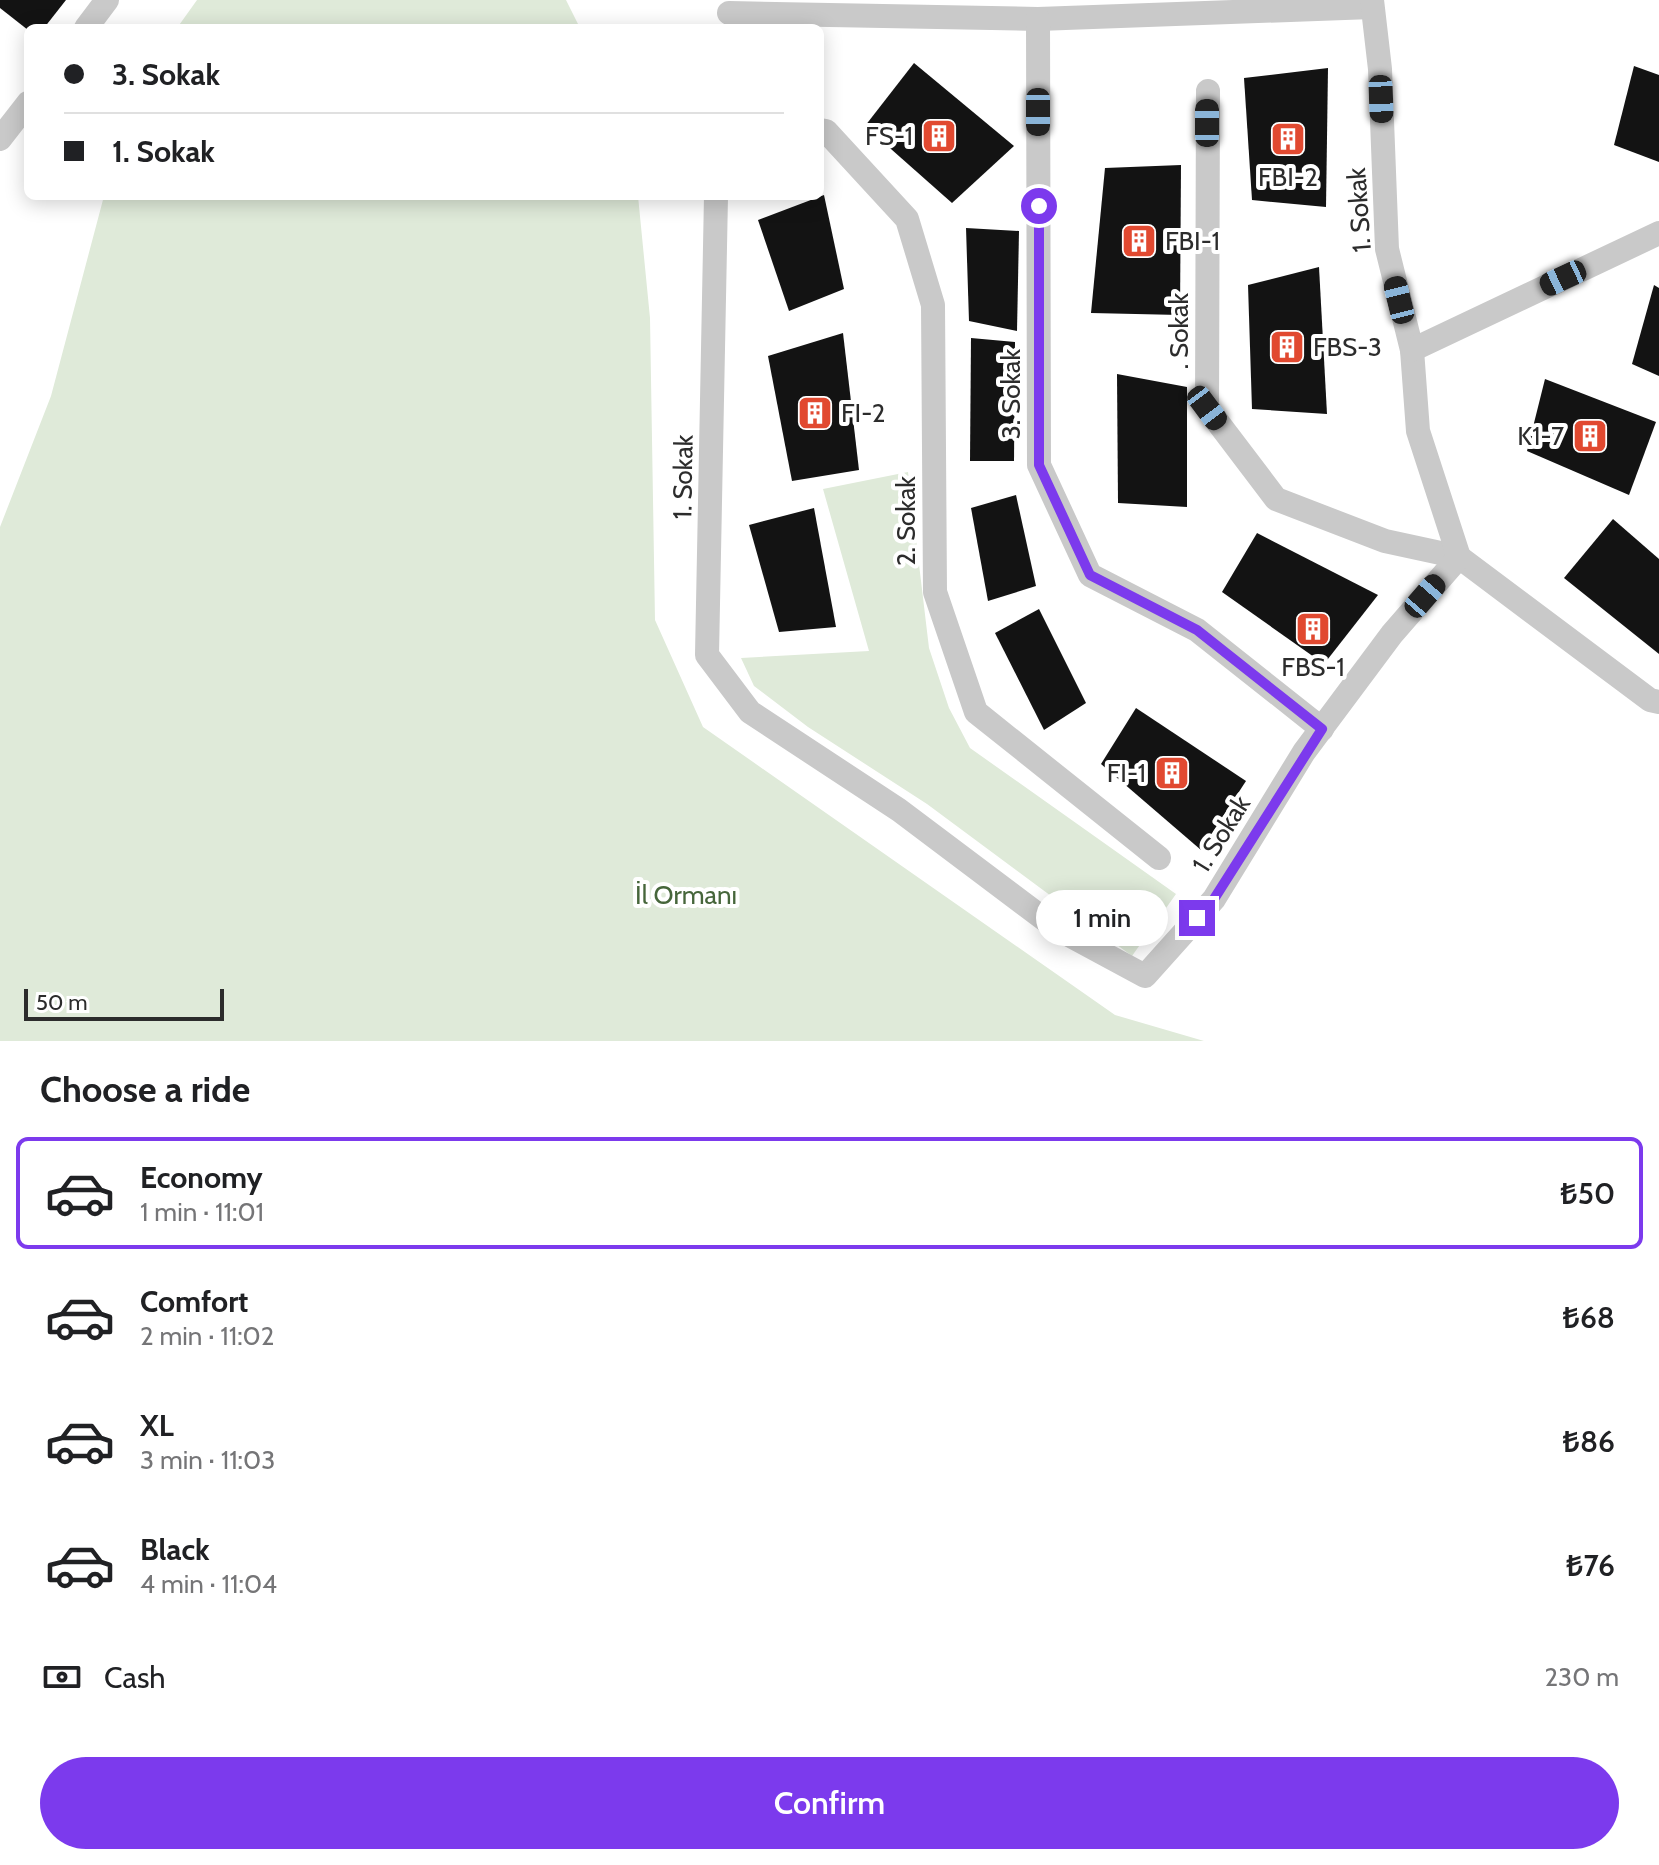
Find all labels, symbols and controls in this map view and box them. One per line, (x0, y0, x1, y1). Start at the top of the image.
text: 3. Sokak (112, 56, 220, 93)
car (1368, 75, 1394, 123)
car (1026, 88, 1050, 136)
car (1195, 99, 1219, 147)
building icon: FS-1 (920, 117, 958, 155)
place label: FS-1 (865, 120, 913, 152)
building icon: FBI-2 (1269, 120, 1307, 158)
text: 1. Sokak (112, 133, 215, 170)
place label: FBI-2 (1258, 161, 1318, 193)
street label: 1. Sokak (1340, 166, 1378, 253)
route start (1021, 188, 1057, 224)
building icon: FBI-1 (1120, 222, 1158, 260)
place label: FBI-1 (1165, 225, 1220, 257)
car (1536, 257, 1590, 299)
car (1382, 274, 1416, 326)
street label: . Sokak (1163, 292, 1195, 369)
building icon: FBS-3 (1268, 328, 1306, 366)
place label: FBS-3 (1313, 331, 1382, 363)
street label: 3. Sokak (995, 348, 1027, 439)
car (1183, 382, 1231, 434)
building icon: FI-2 (796, 394, 834, 432)
place label: FI-2 (841, 397, 885, 429)
building icon: K1-7 (1571, 417, 1609, 455)
place label: K1-7 (1517, 420, 1564, 452)
street label: 1. Sokak (666, 434, 700, 520)
street label: 2. Sokak (890, 476, 922, 566)
car (1400, 570, 1450, 622)
building icon: FBS-1 (1294, 610, 1332, 648)
place label: FBS-1 (1281, 651, 1345, 683)
building icon: FI-1 (1153, 754, 1191, 792)
place label: FI-1 (1107, 757, 1146, 789)
street label: 1. Sokak (1185, 789, 1257, 878)
park label: İl Ormanı (635, 879, 737, 911)
callout: 1 min (1037, 890, 1169, 946)
route end (1179, 900, 1215, 936)
text: 1 min (1073, 902, 1131, 934)
scale bar (24, 985, 224, 1021)
text: 50 m (36, 989, 88, 1016)
text: Choose a ride (40, 1067, 250, 1111)
icon: car (44, 1157, 116, 1229)
text: Economy (140, 1159, 263, 1196)
text: ₺50 (1560, 1175, 1615, 1212)
text: 1 min · 11:01 (140, 1196, 264, 1228)
icon: car (44, 1281, 116, 1353)
text: Comfort (140, 1283, 248, 1320)
text: ₺68 (1562, 1299, 1615, 1336)
text: 2 min · 11:02 (140, 1320, 274, 1352)
icon: car (44, 1405, 116, 1477)
text: XL (140, 1407, 174, 1444)
text: ₺86 (1562, 1423, 1615, 1460)
text: 3 min · 11:03 (140, 1444, 275, 1476)
icon: car (44, 1529, 116, 1601)
text: Black (140, 1531, 210, 1568)
text: ₺76 (1566, 1547, 1615, 1584)
text: 4 min · 11:04 (140, 1568, 277, 1600)
icon: cash (40, 1655, 84, 1699)
text: Cash (104, 1659, 166, 1696)
text: 230 m (1545, 1661, 1619, 1693)
button: Confirm (40, 1757, 1619, 1849)

